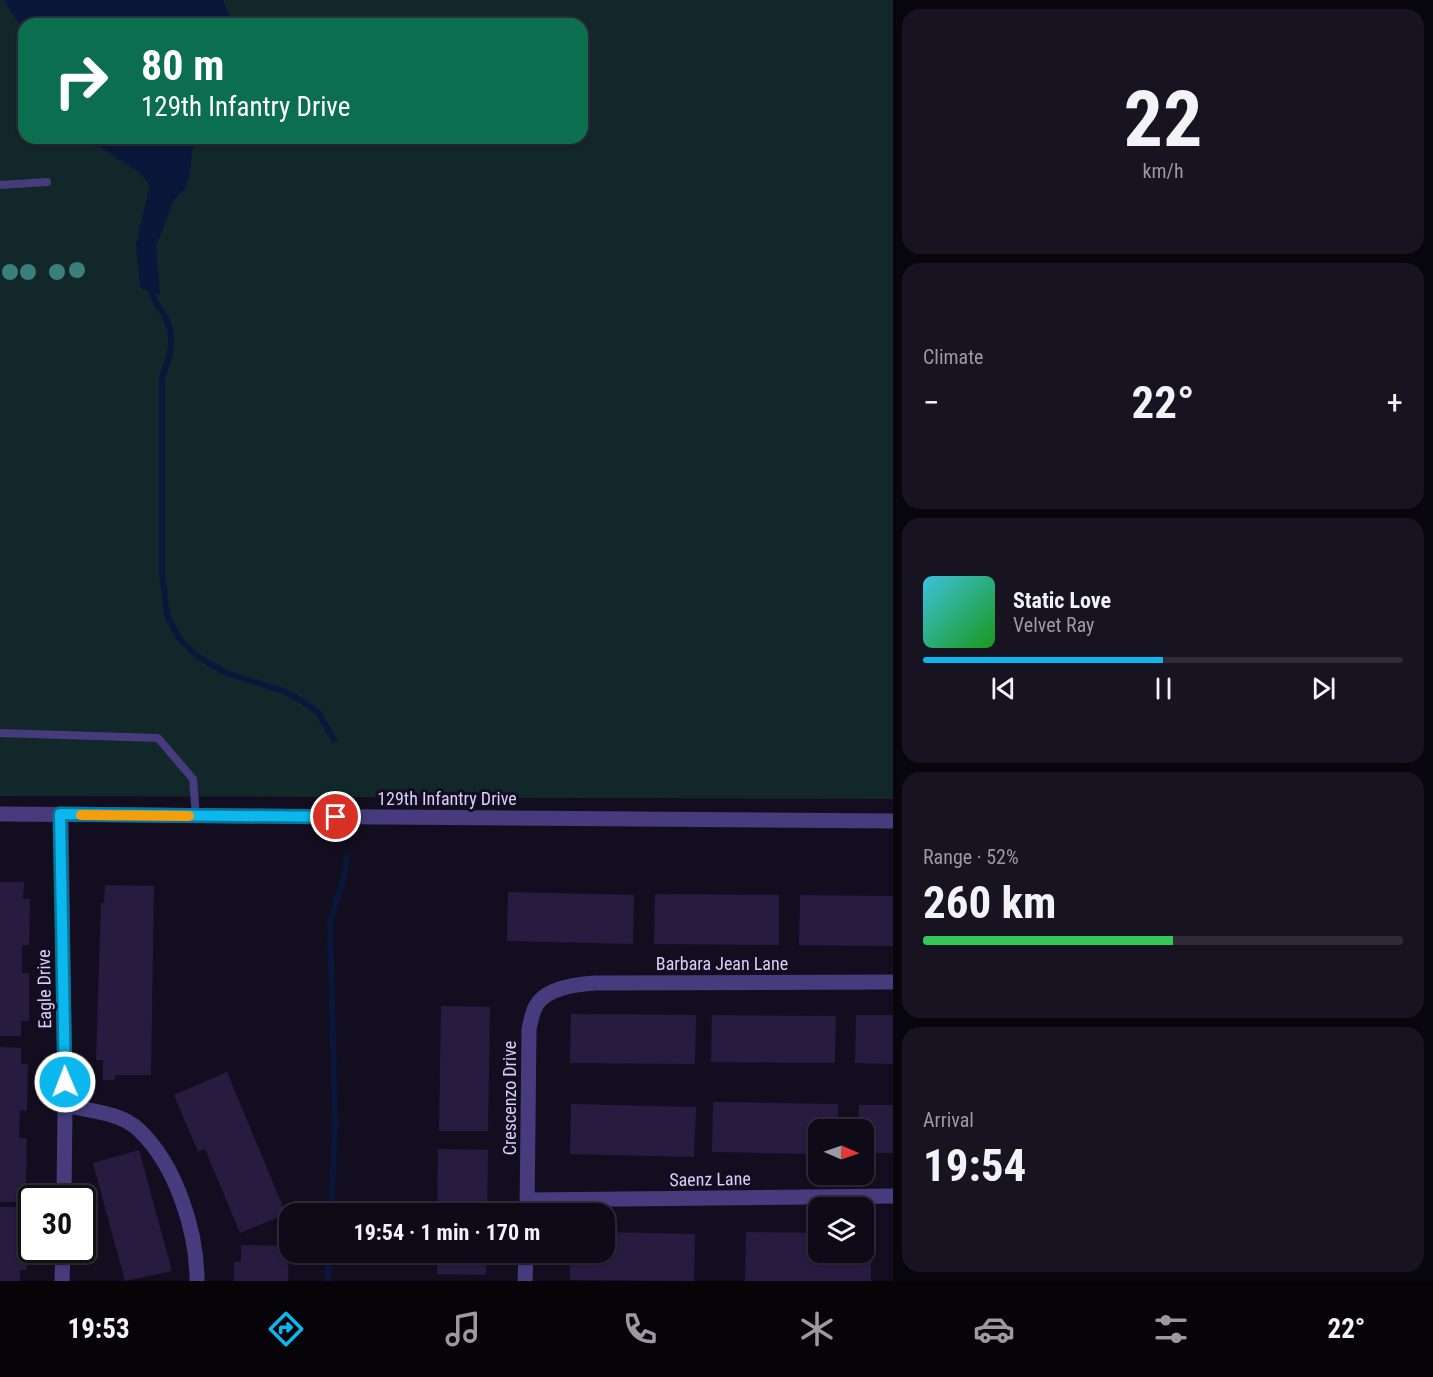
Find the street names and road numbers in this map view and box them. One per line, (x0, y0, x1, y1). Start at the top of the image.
street label: 129th Infantry Drive (377, 788, 517, 809)
street label: Eagle Drive (33, 949, 55, 1029)
street label: Barbara Jean Lane (656, 953, 788, 974)
street label: Crescenzo Drive (499, 1041, 520, 1155)
street label: Saenz Lane (669, 1168, 751, 1190)

